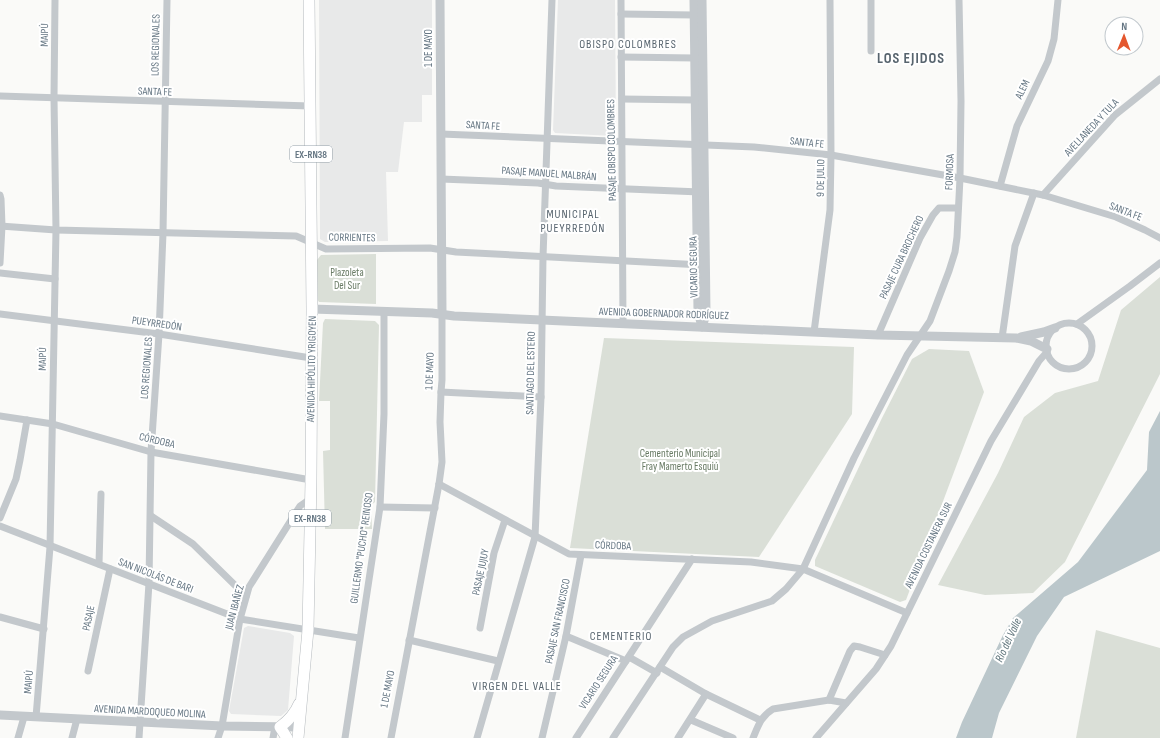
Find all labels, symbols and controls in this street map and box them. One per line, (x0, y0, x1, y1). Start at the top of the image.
street label: LOS REGIONALES (148, 14, 163, 76)
north arrow (1104, 16, 1144, 56)
text: N (1121, 20, 1127, 33)
street label: MAIPÚ (38, 23, 51, 47)
street label: 1 DE MAYO (422, 29, 435, 67)
district label: OBISPO COLOMBRES (579, 37, 677, 52)
district label: LOS EJIDOS (877, 49, 945, 68)
street label: ALEM (1012, 77, 1033, 102)
street label: SANTA FE (138, 84, 172, 99)
street label: AVELLANEDA Y TULA (1061, 96, 1121, 160)
street label: PASAJE OBISPO COLOMBRES (604, 99, 619, 201)
street label: SANTA FE (465, 118, 500, 133)
street label: SANTA FE (789, 134, 825, 151)
road number: EX-RN38 (290, 146, 332, 162)
street label: FORMOSA (942, 154, 957, 190)
street label: 9 DE JULIO (814, 159, 827, 197)
street label: PASAJE MANUEL MALBRÁN (501, 164, 597, 183)
street label: SANTA FE (1107, 199, 1144, 224)
district label: MUNICIPAL PUEYRREDÓN (541, 207, 605, 236)
street label: PASAJE CURA BROCHERO (876, 213, 926, 301)
street label: CORRIENTES (328, 231, 376, 244)
street label: VICARIO SEGURA (686, 236, 701, 298)
park label: Plazoleta Del Sur (330, 266, 364, 292)
street label: AVENIDA GOBERNADOR RODRÍGUEZ (598, 305, 730, 322)
street label: PUEYRREDÓN (131, 314, 183, 333)
street label: AVENIDA HIPÓLITO YRIGOYEN (304, 316, 319, 423)
street label: SANTIAGO DEL ESTERO (523, 331, 538, 415)
street label: LOS REGIONALES (138, 336, 155, 399)
street label: MAIPÚ (36, 347, 49, 371)
street label: 1 DE MAYO (422, 352, 437, 390)
street label: CÓRDOBA (138, 430, 176, 451)
park label: Cementerio Municipal Fray Mamerto Esquiú (640, 447, 720, 473)
street label: GUILLERMO "PUCHO" REINOSO (347, 492, 376, 605)
street label: AVENIDA COSTANERA SUR (902, 500, 955, 591)
road number: EX-RN38 (289, 510, 331, 526)
street label: CÓRDOBA (595, 538, 632, 553)
street label: PASAJE JUJUY (469, 547, 492, 596)
street label: SAN NICOLÁS DE BARI (117, 555, 195, 596)
street label: PASAJE SAN FRANCISCO (542, 577, 573, 665)
street label: JUAN IBAÑEZ (221, 582, 247, 632)
street label: PASAJE (79, 604, 97, 632)
water label: Río del Valle (992, 616, 1025, 665)
district label: CEMENTERIO (590, 629, 652, 644)
street label: VICARIO SEGURA (576, 653, 621, 712)
street label: 1 DE MAYO (377, 669, 397, 709)
street label: MAIPÚ (21, 670, 36, 694)
district label: VIRGEN DEL VALLE (472, 679, 562, 694)
street label: AVENIDA MARDOQUEO MOLINA (93, 702, 206, 721)

